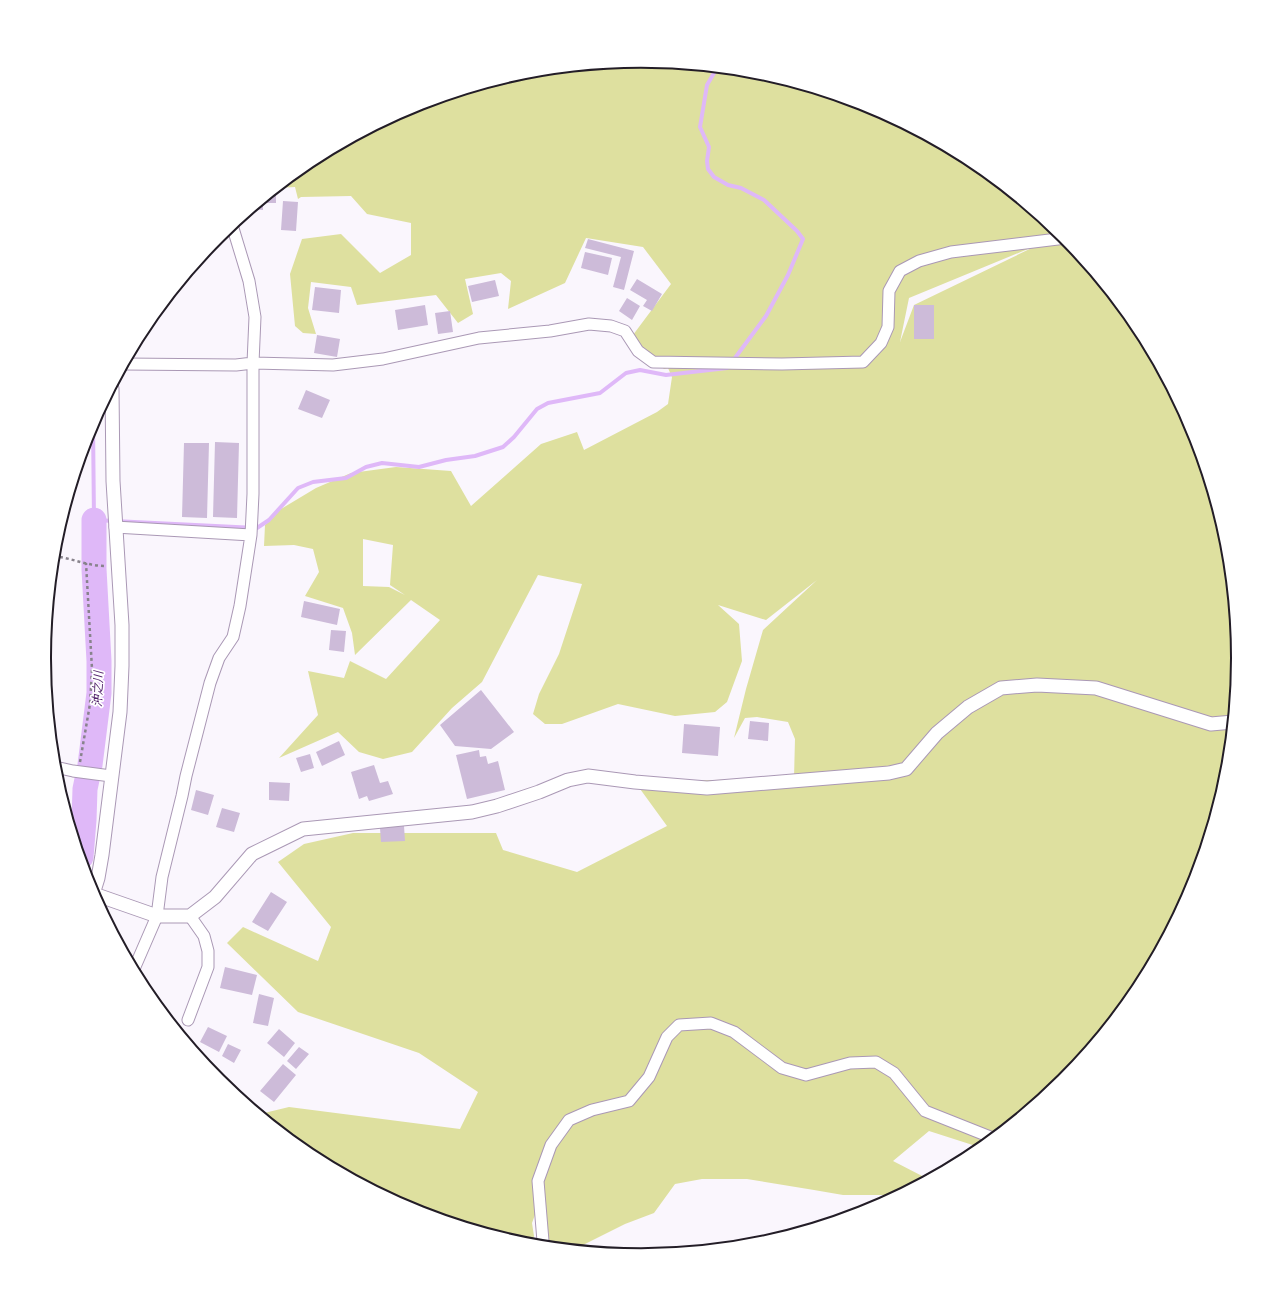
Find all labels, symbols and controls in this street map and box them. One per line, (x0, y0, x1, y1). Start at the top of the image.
water label: 沖之川 (89, 669, 107, 707)

